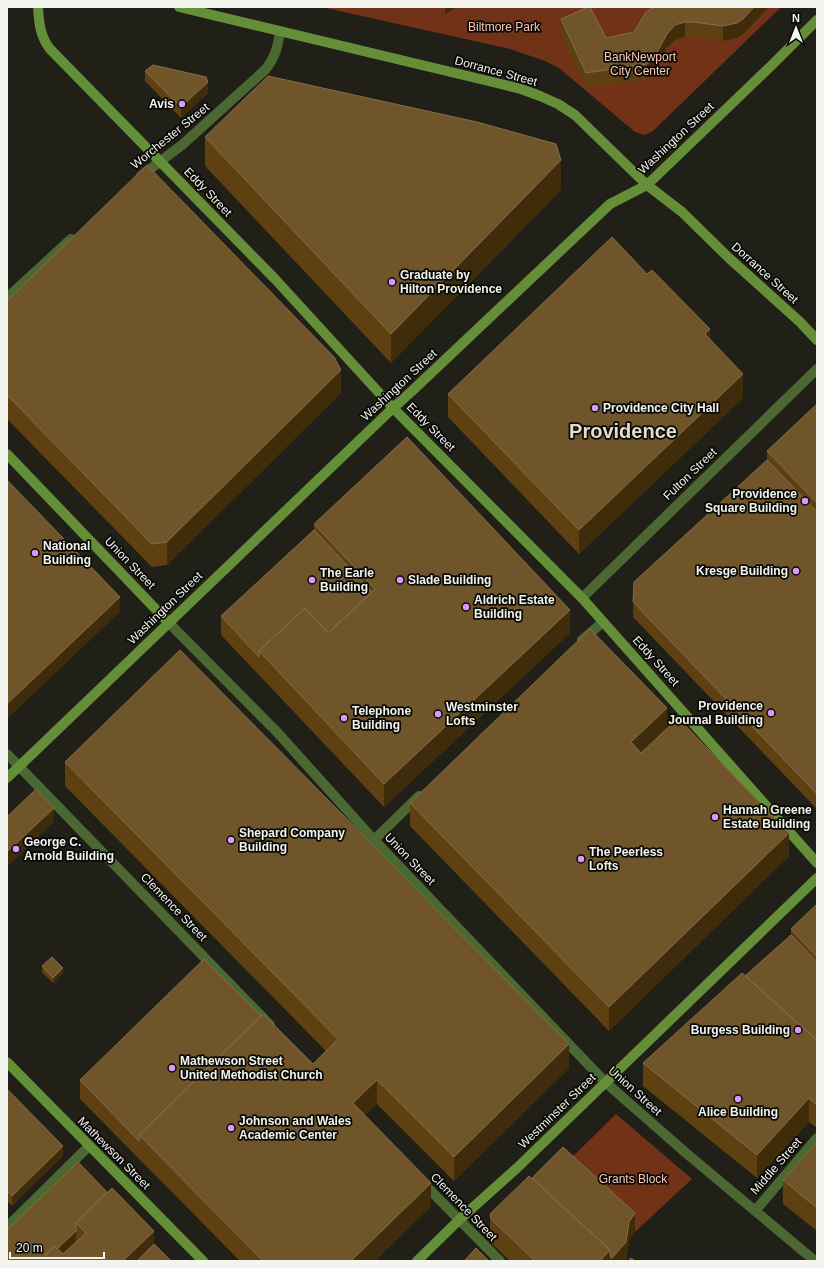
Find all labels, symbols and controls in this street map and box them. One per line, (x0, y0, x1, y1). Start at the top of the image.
north arrow (776, 8, 816, 48)
text: N (792, 12, 800, 24)
park label: Biltmore Park (468, 20, 541, 34)
park label: BankNewport City Center (604, 50, 677, 78)
street label: Dorrance Street (453, 53, 539, 89)
place label: Avis (149, 97, 174, 111)
marker: Avis (177, 99, 187, 109)
street label: Washington Street (635, 99, 717, 177)
street label: Worchester Street (128, 100, 212, 172)
street label: Eddy Street (181, 165, 235, 220)
street label: Dorrance Street (729, 239, 802, 307)
place label: Graduate by Hilton Providence (400, 268, 502, 296)
marker: Graduate by Hilton Providence (387, 277, 397, 287)
street label: Washington Street (358, 346, 440, 424)
street label: Eddy Street (404, 400, 459, 455)
place label: Providence City Hall (603, 401, 719, 415)
marker: Providence City Hall (590, 403, 600, 413)
district label: Providence (569, 420, 677, 442)
street label: Fulton Street (660, 445, 720, 503)
place label: Providence Square Building (705, 487, 797, 515)
marker: Providence Square Building (800, 496, 810, 506)
street label: Union Street (102, 534, 159, 592)
place label: National Building (43, 539, 91, 567)
marker: National Building (30, 548, 40, 558)
place label: Kresge Building (696, 564, 788, 578)
place label: The Earle Building (320, 566, 374, 594)
marker: Kresge Building (791, 566, 801, 576)
street label: Washington Street (125, 568, 206, 647)
place label: Slade Building (408, 573, 491, 587)
marker: The Earle Building (307, 575, 317, 585)
marker: Slade Building (395, 575, 405, 585)
place label: Aldrich Estate Building (474, 593, 555, 621)
marker: Aldrich Estate Building (461, 602, 471, 612)
street label: Eddy Street (630, 633, 683, 689)
place label: Providence Journal Building (668, 699, 763, 727)
place label: Westminster Lofts (446, 700, 518, 728)
place label: Telephone Building (352, 704, 411, 732)
marker: Providence Journal Building (766, 708, 776, 718)
marker: Westminster Lofts (433, 709, 443, 719)
marker: Telephone Building (339, 713, 349, 723)
place label: Hannah Greene Estate Building (723, 803, 812, 831)
marker: Hannah Greene Estate Building (710, 812, 720, 822)
place label: Shepard Company Building (239, 826, 345, 854)
street label: Union Street (382, 830, 439, 888)
place label: George C. Arnold Building (24, 835, 114, 863)
marker: Shepard Company Building (226, 835, 236, 845)
marker: George C. Arnold Building (11, 844, 21, 854)
place label: The Peerless Lofts (589, 845, 663, 873)
marker: The Peerless Lofts (576, 854, 586, 864)
street label: Clemence Street (138, 870, 211, 944)
place label: Burgess Building (691, 1023, 790, 1037)
marker: Burgess Building (793, 1025, 803, 1035)
place label: Mathewson Street United Methodist Church (180, 1054, 323, 1082)
marker: Mathewson Street United Methodist Church (167, 1063, 177, 1073)
street label: Union Street (606, 1063, 665, 1119)
street label: Westminster Street (516, 1070, 599, 1151)
marker: Alice Building (733, 1094, 743, 1104)
place label: Alice Building (698, 1105, 778, 1119)
street label: Mathewson Street (75, 1114, 154, 1193)
place label: Johnson and Wales Academic Center (239, 1114, 352, 1142)
marker: Johnson and Wales Academic Center (226, 1123, 236, 1133)
street label: Middle Street (748, 1134, 805, 1197)
street label: Clemence Street (428, 1170, 501, 1244)
park label: Grants Block (599, 1172, 668, 1186)
scale bar (10, 1234, 104, 1260)
text: 20 m (16, 1241, 43, 1255)

